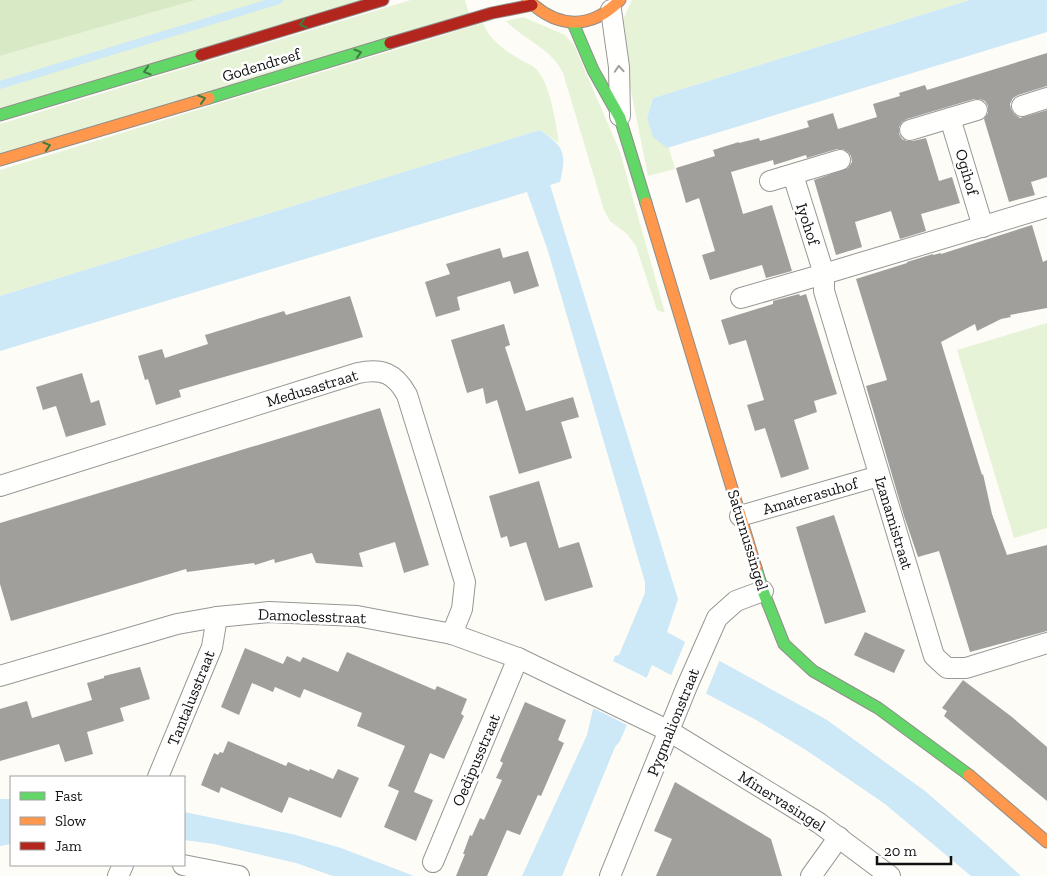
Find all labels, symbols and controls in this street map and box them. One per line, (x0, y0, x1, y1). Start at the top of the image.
one-way arrow (299, 18, 307, 28)
street label: Godendreef (220, 44, 304, 86)
one-way arrow (353, 48, 362, 58)
one-way arrow (143, 65, 152, 75)
one-way arrow (613, 65, 624, 73)
one-way arrow (198, 95, 206, 105)
one-way arrow (42, 142, 50, 152)
street label: Ogihof (951, 147, 983, 199)
street label: Iyohof (792, 201, 824, 249)
street label: Medusastraat (264, 365, 360, 411)
street label: Amaterasuhof (760, 473, 862, 519)
street label: Izanamistraat (871, 474, 917, 572)
street label: Saturnussingel (724, 487, 772, 593)
street label: Damoclesstraat (258, 605, 366, 627)
street label: Tantalusstraat (163, 647, 219, 749)
street label: Pygmalionstraat (643, 665, 703, 779)
street label: Oedipusstraat (448, 711, 504, 809)
street label: Minervasingel (735, 767, 829, 835)
legend (10, 776, 185, 866)
text: Fast (55, 787, 83, 805)
text: Slow (55, 812, 87, 830)
scale bar (877, 834, 951, 866)
text: Jam (55, 837, 82, 855)
text: 20 m (884, 842, 917, 860)

